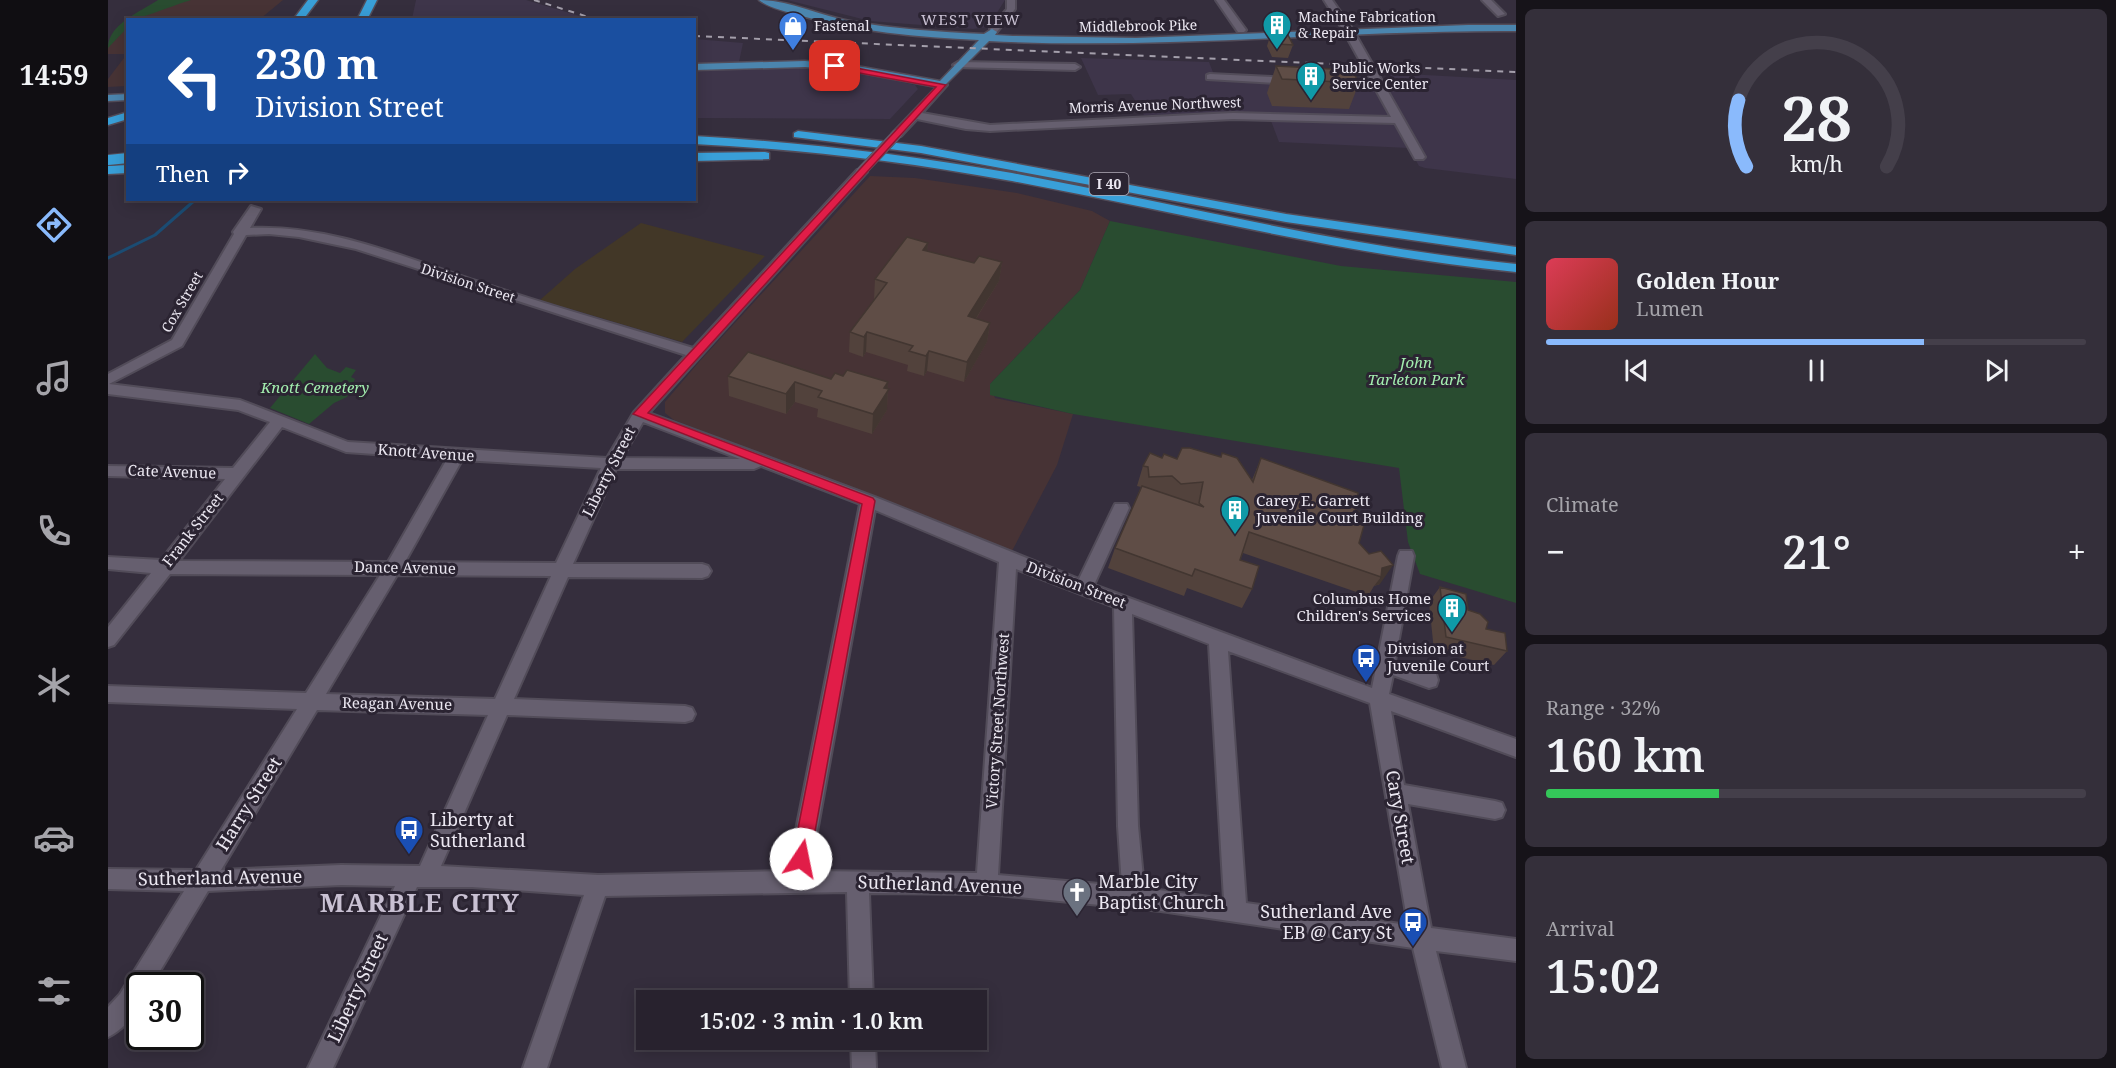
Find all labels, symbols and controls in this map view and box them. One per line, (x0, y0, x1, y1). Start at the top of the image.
place label: Machine Fabrication & Repair (1298, 7, 1436, 42)
district label: WEST VIEW (921, 9, 1021, 29)
building icon: Machine Fabrication & Repair (1261, 9, 1293, 51)
shop icon: Fastenal (777, 10, 809, 52)
street label: Middlebrook Pike (1079, 15, 1197, 36)
place label: Fastenal (814, 16, 870, 35)
text: 230 m (255, 34, 379, 91)
pin (809, 40, 860, 91)
icon: left (156, 42, 234, 120)
icon: arrive (818, 49, 851, 82)
text: 14:59 (19, 56, 89, 93)
place label: Public Works Service Center (1332, 58, 1429, 93)
building icon: Public Works Service Center (1295, 60, 1327, 102)
text: 28 (1781, 75, 1851, 160)
text: Division Street (255, 88, 444, 125)
street label: Morris Avenue Northwest (1068, 92, 1242, 117)
text: km/h (1790, 150, 1843, 179)
icon: right (221, 156, 254, 189)
text: Then (156, 158, 209, 188)
road number: I 40 (1090, 173, 1128, 195)
icon: directions (33, 204, 75, 246)
street label: Division Street (419, 258, 518, 307)
text: Golden Hour (1636, 265, 1779, 295)
street label: Cox Street (156, 268, 207, 336)
text: Lumen (1636, 295, 1704, 322)
park label: John Tarleton Park (1368, 352, 1465, 389)
icon: previous (1620, 354, 1653, 387)
icon: pause (1800, 354, 1833, 387)
icon: next (1980, 354, 2013, 387)
icon: music (33, 357, 75, 399)
park label: Knott Cemetery (260, 377, 369, 397)
street label: Liberty Street (577, 423, 639, 520)
street label: Knott Avenue (377, 439, 475, 465)
street label: Cate Avenue (127, 459, 217, 483)
street label: Frank Street (157, 488, 227, 570)
place label: Carey E. Garrett Juvenile Court Building (1255, 490, 1423, 527)
text: Climate (1546, 491, 1619, 518)
building icon: Carey E. Garrett Juvenile Court Building (1219, 494, 1251, 536)
icon: phone (33, 510, 75, 552)
text: 21° (1782, 521, 1851, 582)
text: − (1546, 529, 1565, 574)
text: + (2068, 529, 2086, 574)
street label: Dance Avenue (354, 556, 456, 578)
street label: Division Street (1024, 556, 1129, 612)
place label: Columbus Home Children's Services (1297, 588, 1431, 625)
building icon: Columbus Home Children's Services (1436, 592, 1468, 634)
street label: Victory Street Northwest (981, 632, 1013, 810)
place label: Division at Juvenile Court (1386, 638, 1489, 675)
bus stop icon: Division at Juvenile Court (1350, 642, 1382, 684)
icon: climate (33, 664, 75, 706)
street label: Reagan Avenue (342, 692, 452, 714)
text: Range · 32% (1546, 694, 1660, 721)
text: 160 km (1546, 724, 1705, 785)
street label: Harry Street (210, 752, 287, 855)
street label: Cary Street (1381, 768, 1421, 866)
place label: Liberty at Sutherland (430, 807, 525, 852)
bus stop icon: Liberty at Sutherland (393, 814, 425, 856)
icon: car (33, 817, 75, 859)
position arrow (769, 827, 833, 891)
street label: Sutherland Avenue (138, 864, 302, 890)
street label: Sutherland Avenue (857, 869, 1023, 899)
place label: Marble City Baptist Church (1098, 869, 1225, 914)
church icon: Marble City Baptist Church (1061, 876, 1093, 918)
district label: MARBLE CITY (320, 884, 520, 920)
place label: Sutherland Ave EB @ Cary St (1260, 899, 1392, 944)
bus stop icon: Sutherland Ave EB @ Cary St (1397, 906, 1429, 948)
text: Arrival (1546, 915, 1614, 942)
street label: Liberty Street (321, 929, 393, 1046)
text: 15:02 (1546, 945, 1661, 1006)
icon: filters (33, 970, 75, 1012)
speed limit sign: 30 (126, 972, 204, 1050)
text: 15:02 · 3 min · 1.0 km (699, 1005, 924, 1035)

